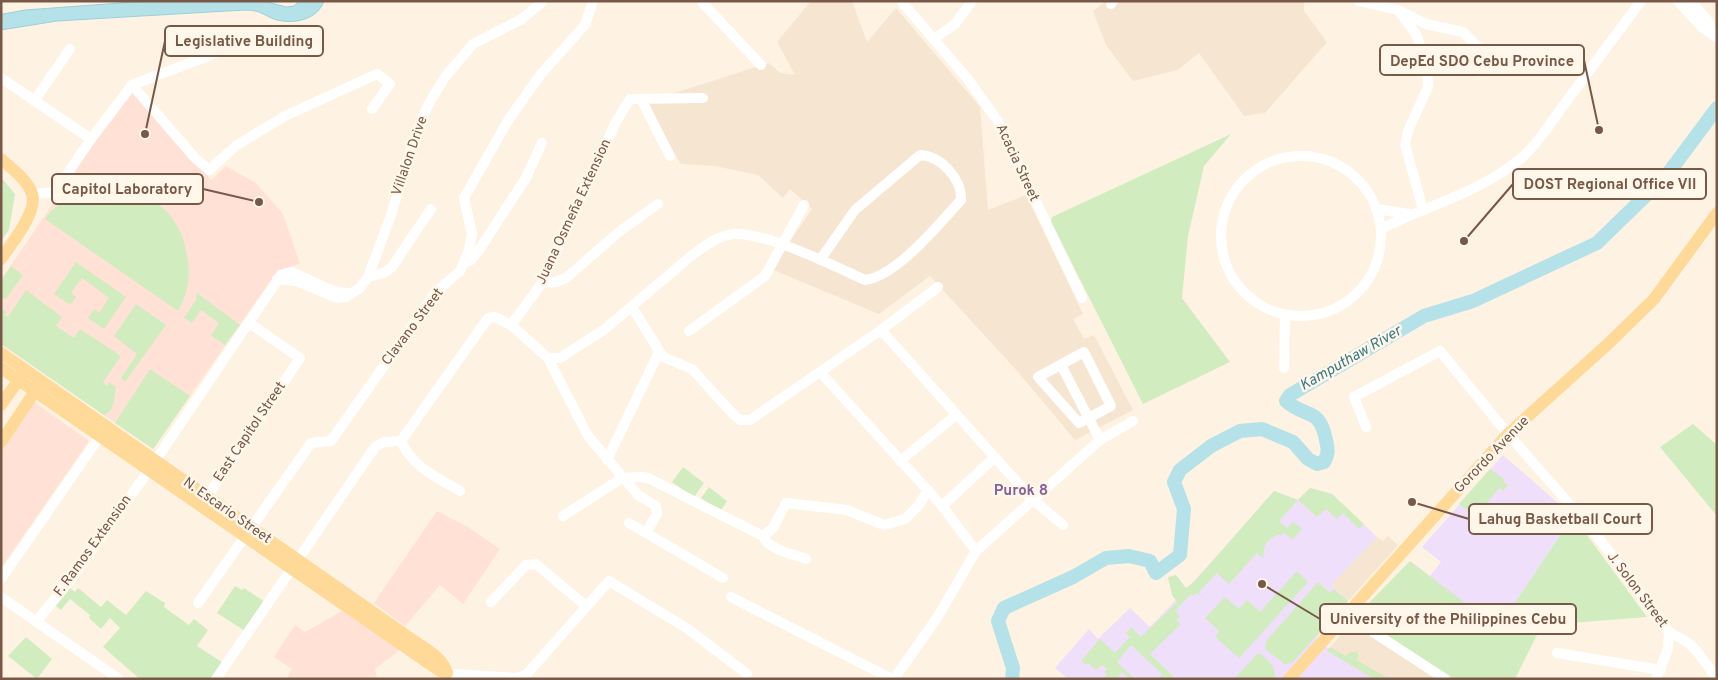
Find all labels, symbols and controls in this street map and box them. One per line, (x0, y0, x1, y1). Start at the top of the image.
callout: Legislative Building (165, 26, 323, 56)
text: Legislative Building (175, 33, 313, 52)
callout: DepEd SDO Cebu Province (1380, 45, 1584, 75)
text: DepEd SDO Cebu Province (1390, 53, 1574, 72)
street label: Villalon Drive (388, 114, 432, 198)
street label: Acacia Street (992, 122, 1042, 204)
street label: Juana Osmeña Extension (533, 137, 615, 287)
callout: DOST Regional Office VII (1513, 169, 1706, 199)
callout: Capitol Laboratory (52, 174, 203, 204)
text: DOST Regional Office VII (1524, 176, 1696, 195)
text: Capitol Laboratory (62, 181, 193, 200)
street label: Clavano Street (378, 285, 448, 369)
water label: Kamputhaw River (1297, 322, 1406, 396)
street label: East Capitol Street (210, 379, 290, 485)
street label: Gorordo Avenue (1451, 413, 1533, 497)
street label: N. Escario Street (180, 474, 274, 548)
district label: Purok 8 (994, 482, 1048, 501)
street label: F. Ramos Extension (50, 492, 136, 600)
callout: Lahug Basketball Court (1469, 504, 1652, 534)
text: Lahug Basketball Court (1478, 511, 1642, 530)
street label: J. Solon Street (1603, 549, 1671, 631)
callout: University of the Philippines Cebu (1320, 604, 1576, 634)
text: University of the Philippines Cebu (1330, 611, 1566, 630)

